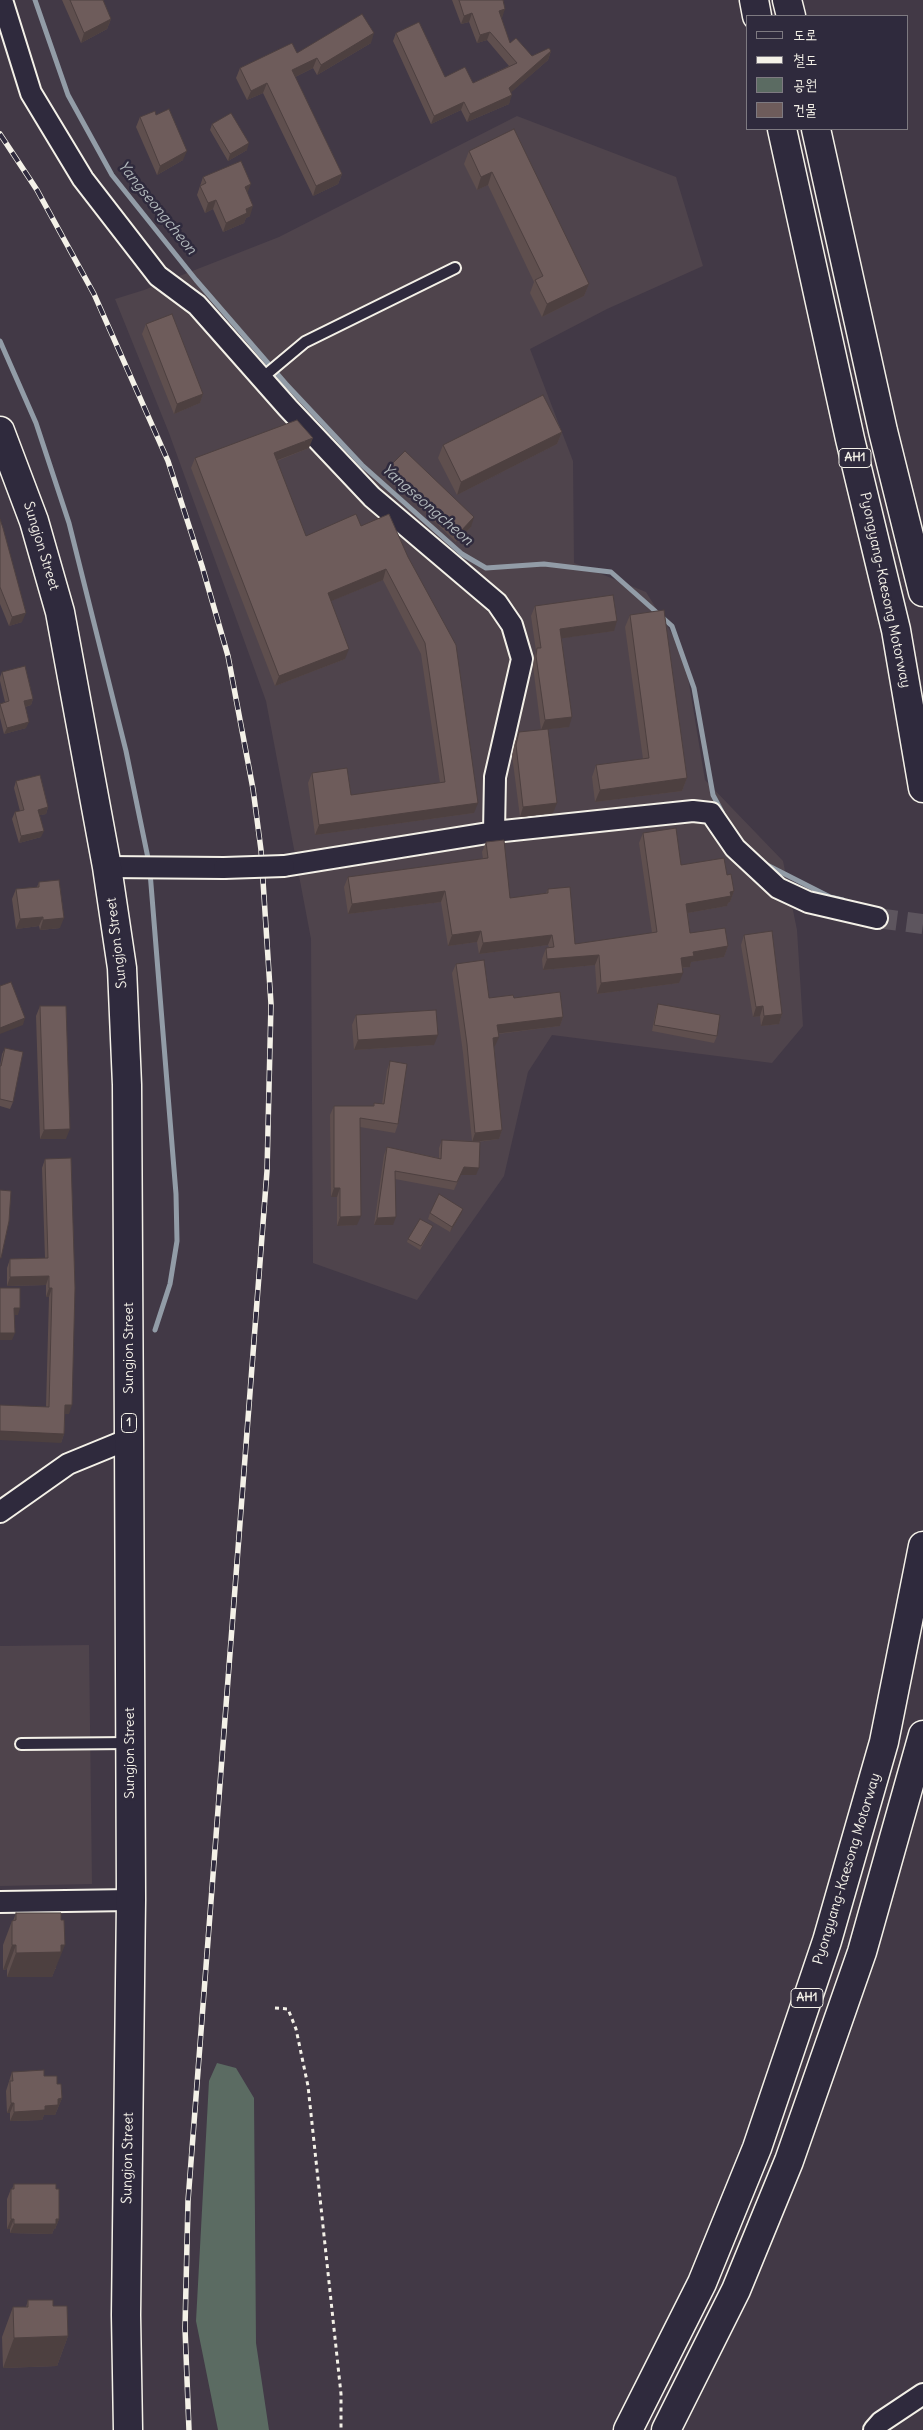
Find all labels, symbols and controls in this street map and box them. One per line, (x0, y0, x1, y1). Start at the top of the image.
legend (746, 15, 908, 130)
text: 도로 (793, 25, 817, 44)
text: 철도 (793, 50, 817, 69)
text: 공원 (793, 75, 817, 94)
text: 건물 (793, 100, 817, 119)
water label: Yangseongcheon (114, 158, 200, 258)
road number: AH1 (839, 448, 871, 468)
water label: Yangseongcheon (378, 461, 476, 549)
street label: Pyongyang-Kaesong Motorway (856, 491, 914, 689)
street label: Sungjon Street (20, 500, 62, 592)
street label: Sungjon Street (103, 896, 131, 990)
street label: Sungjon Street (121, 1302, 137, 1394)
road number: 1 (122, 1414, 136, 1432)
street label: Sungjon Street (122, 1707, 138, 1799)
street label: Pyongyang-Kaesong Motorway (810, 1771, 884, 1967)
road number: AH1 (791, 1989, 823, 2008)
street label: Sungjon Street (119, 2112, 137, 2204)

